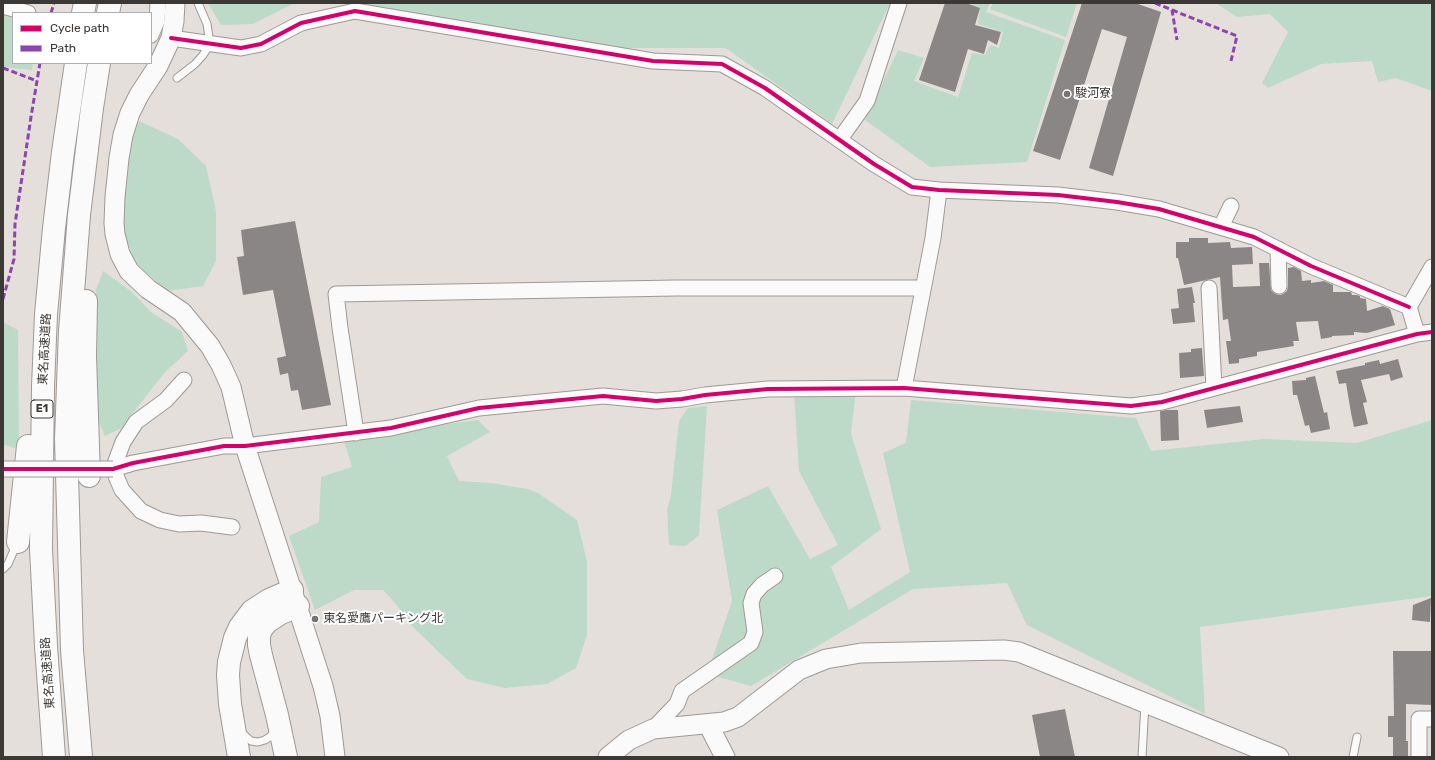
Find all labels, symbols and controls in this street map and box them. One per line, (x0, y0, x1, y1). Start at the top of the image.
legend (12, 12, 152, 64)
text: Cycle path (50, 21, 109, 35)
text: Path (50, 41, 76, 55)
place label: 駿河寮 (1075, 87, 1111, 101)
marker: 駿河寮 (1062, 89, 1072, 99)
street label: 東名高速道路 (36, 313, 54, 385)
road number: E1 (31, 400, 53, 418)
place label: 東名愛鷹パーキング北 (323, 612, 443, 626)
marker: 東名愛鷹パーキング北 (310, 614, 320, 624)
street label: 東名高速道路 (38, 637, 58, 709)

